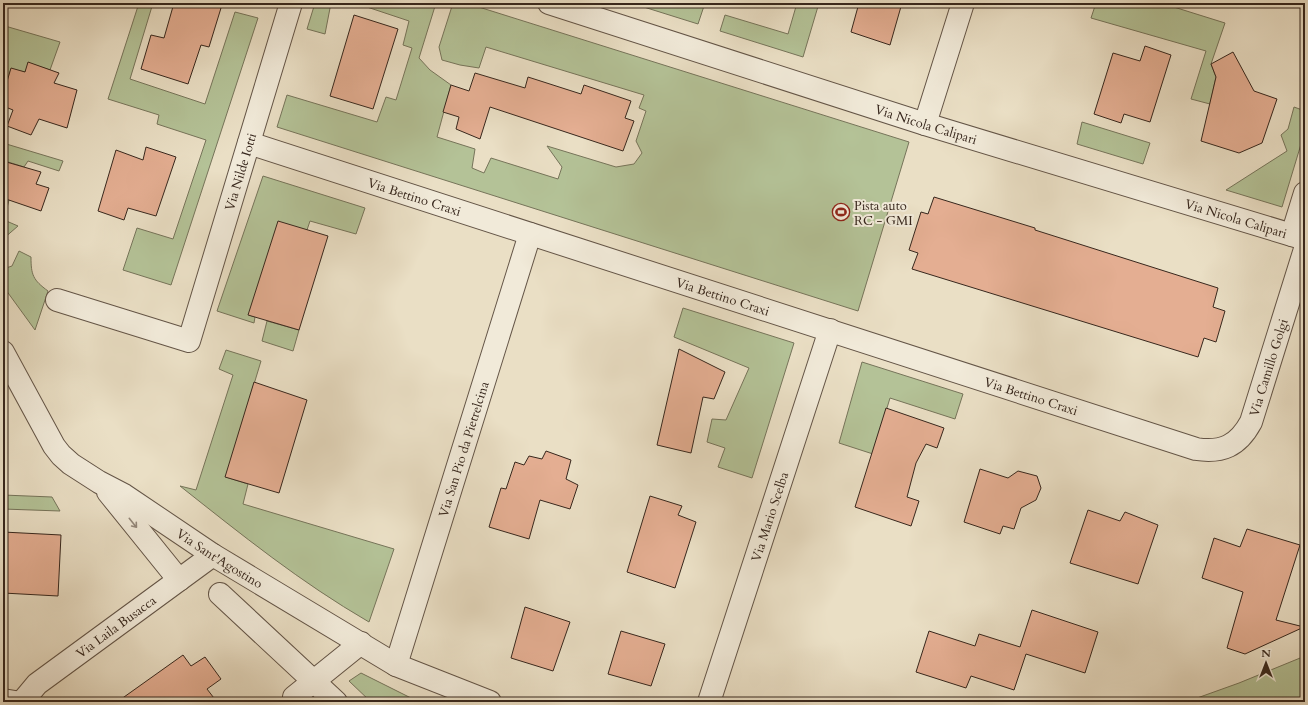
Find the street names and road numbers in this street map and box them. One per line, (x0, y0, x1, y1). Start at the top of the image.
street label: Via Nicola Calipari (872, 100, 979, 149)
street label: Via Nilde Iotti (221, 131, 261, 213)
street label: Via Bettino Craxi (365, 174, 464, 221)
street label: Via Nicola Calipari (1182, 195, 1289, 243)
street label: Via Bettino Craxi (673, 274, 772, 321)
street label: Via Camillo Golgi (1245, 316, 1293, 419)
street label: Via Bettino Craxi (982, 373, 1080, 420)
street label: Via San Pio da Pietrelcina (434, 379, 494, 520)
street label: Via Mario Scelba (747, 469, 793, 564)
street label: Via Sant'Agostino (172, 525, 266, 593)
street label: Via Laila Busacca (72, 591, 160, 663)

